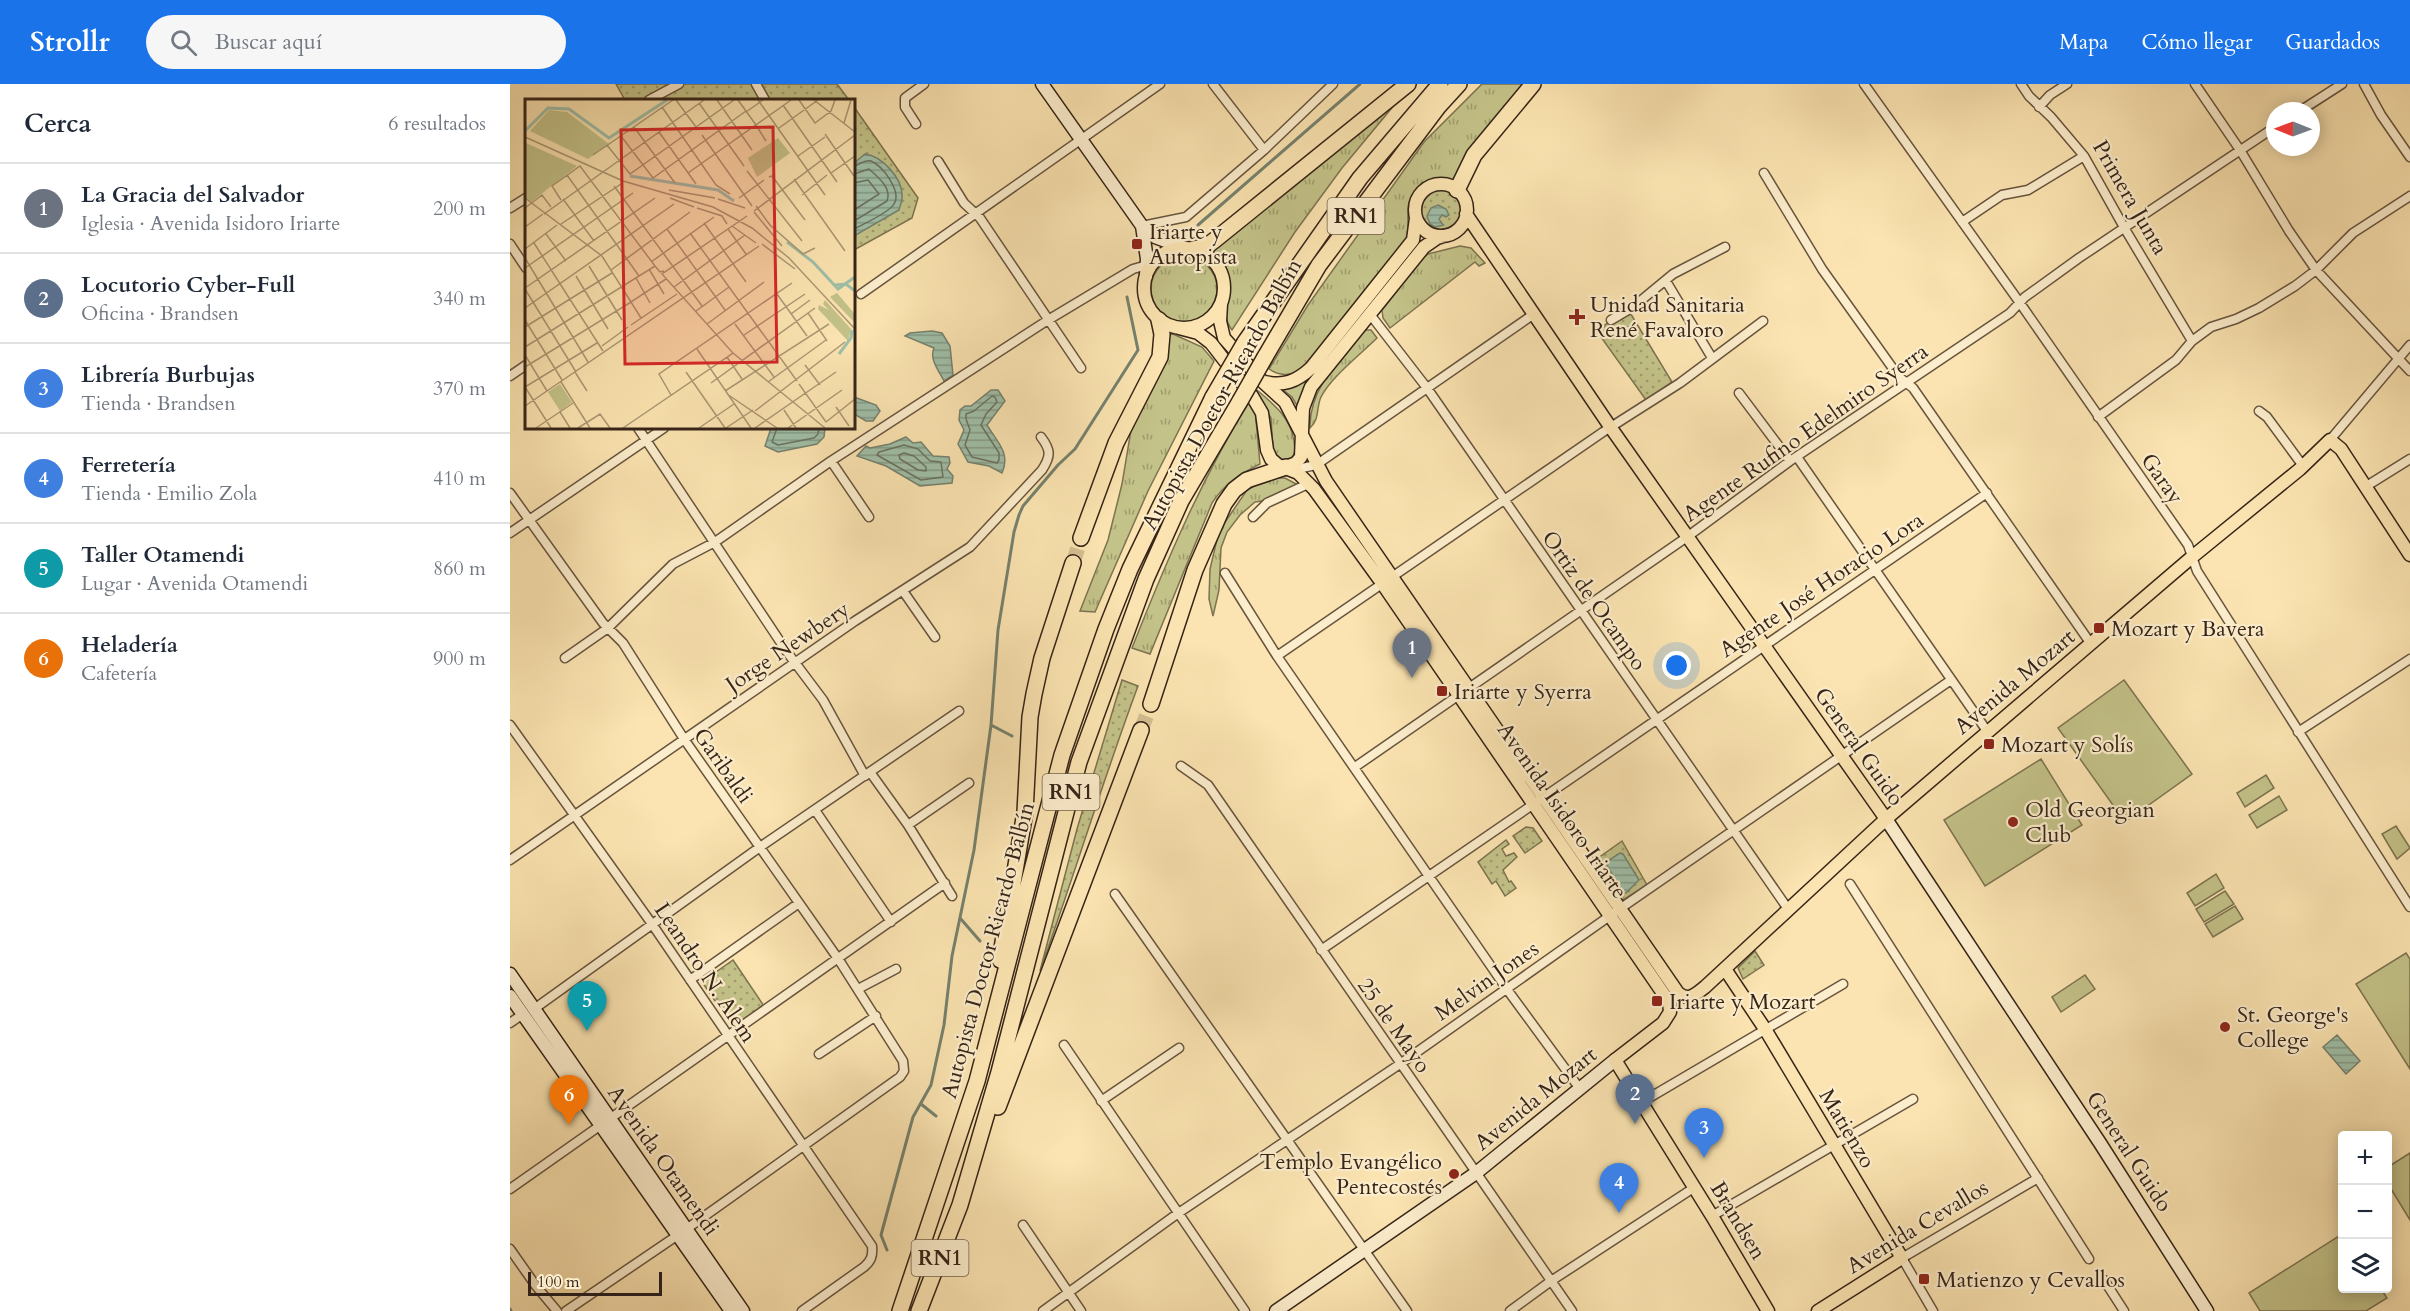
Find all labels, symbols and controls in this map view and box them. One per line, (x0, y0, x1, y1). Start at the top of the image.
search box (146, 15, 566, 69)
text: Strollr (30, 23, 110, 61)
icon: search (167, 26, 200, 59)
text: Buscar aquí (215, 27, 322, 57)
text: Mapa (2059, 28, 2108, 57)
text: Cómo llegar (2141, 28, 2252, 57)
text: Guardados (2285, 28, 2380, 57)
inset map (525, 99, 855, 429)
north arrow (2266, 102, 2320, 156)
text: Cerca (24, 106, 91, 141)
text: 6 resultados (388, 110, 486, 137)
street label: Primera Junta (2085, 135, 2175, 261)
text: La Gracia del Salvador (81, 180, 304, 210)
text: 1 (38, 195, 49, 222)
text: 200 m (433, 195, 486, 222)
road number: RN1 (1328, 198, 1384, 234)
text: Iglesia · Avenida Isidoro Iriarte (81, 210, 340, 237)
place label: Iriarte y Autopista (1149, 217, 1238, 272)
marker: Iriarte y Autopista (1130, 237, 1144, 251)
street label: Autopista Doctor Ricardo Balbín (1135, 253, 1309, 535)
text: Locutorio Cyber-Full (81, 270, 295, 300)
text: 2 (38, 285, 49, 312)
text: 340 m (433, 285, 486, 312)
place label: Unidad Sanitaria René Favaloro (1590, 290, 1745, 345)
text: Oficina · Brandsen (81, 300, 239, 327)
marker: Unidad Sanitaria René Favaloro (1568, 308, 1586, 326)
street label: Agente Rufino Edelmiro Syerra (1677, 336, 1935, 529)
text: Librería Burbujas (81, 360, 255, 390)
text: 3 (38, 375, 49, 402)
text: 370 m (433, 375, 486, 402)
text: Tienda · Brandsen (81, 390, 236, 417)
street label: Garay (2134, 447, 2191, 510)
text: Ferretería (81, 450, 176, 480)
text: 4 (38, 465, 49, 492)
text: 410 m (433, 465, 486, 492)
text: Tienda · Emilio Zola (81, 480, 257, 507)
street label: Agente José Horacio Lora (1713, 505, 1930, 665)
street label: Ortiz de Ocampo (1535, 525, 1654, 677)
text: Taller Otamendi (81, 540, 244, 570)
text: 5 (38, 555, 49, 582)
text: 860 m (433, 555, 486, 582)
text: Lugar · Avenida Otamendi (81, 570, 308, 597)
street label: Jorge Newbery (717, 594, 856, 701)
place label: Mozart y Bavera (2111, 614, 2265, 644)
marker: Mozart y Bavera (2092, 621, 2106, 635)
street label: Avenida Mozart (1948, 622, 2082, 741)
pin: 1 (1392, 628, 1432, 678)
text: Heladería (81, 630, 178, 660)
text: 6 (38, 645, 49, 672)
text: 900 m (433, 645, 486, 672)
your location (1662, 651, 1691, 680)
text: Cafetería (81, 660, 157, 687)
place label: Iriarte y Syerra (1454, 677, 1592, 707)
street label: General Guido (1807, 681, 1911, 812)
marker: Iriarte y Syerra (1435, 684, 1449, 698)
street label: Avenida Isidoro Iriarte (1490, 716, 1634, 905)
street label: Garibaldi (686, 722, 760, 809)
place label: Mozart y Solís (2001, 730, 2133, 760)
marker: Mozart y Solís (1982, 737, 1996, 751)
road number: RN1 (1042, 774, 1100, 810)
place label: Old Georgian Club (2025, 795, 2156, 850)
street label: Autopista Doctor Ricardo Balbín (934, 798, 1042, 1102)
marker: Old Georgian Club (2006, 815, 2020, 829)
street label: Leandro N. Alem (647, 897, 763, 1049)
street label: Melvin Jones (1428, 934, 1545, 1028)
street label: 25 de Mayo (1350, 972, 1438, 1079)
pin: 5 (568, 982, 607, 1031)
place label: Iriarte y Mozart (1669, 987, 1816, 1017)
marker: Iriarte y Mozart (1650, 994, 1664, 1008)
place label: St. George's College (2237, 1000, 2348, 1055)
marker: St. George's College (2218, 1020, 2232, 1034)
street label: Avenida Mozart (1468, 1040, 1603, 1157)
pin: 2 (1616, 1074, 1654, 1124)
pin: 6 (550, 1076, 588, 1125)
street label: Avenida Otamendi (600, 1079, 726, 1242)
street label: Matienzo (1812, 1083, 1883, 1174)
street label: General Guido (2079, 1085, 2179, 1218)
pin: 3 (1684, 1108, 1724, 1158)
map controls (2338, 1131, 2392, 1293)
button: + (2338, 1131, 2392, 1185)
place label: Templo Evangélico Pentecostés (1259, 1147, 1442, 1202)
pin: 4 (1600, 1164, 1638, 1213)
marker: Templo Evangélico Pentecostés (1447, 1167, 1461, 1181)
street label: Avenida Cevallos (1841, 1173, 1994, 1281)
street label: Brandsen (1703, 1176, 1774, 1266)
button: − (2338, 1185, 2392, 1239)
button: layers (2338, 1239, 2392, 1293)
road number: RN1 (912, 1240, 968, 1276)
place label: Matienzo y Cevallos (1936, 1265, 2125, 1295)
scale bar (528, 1269, 662, 1296)
text: 100 m (537, 1271, 579, 1293)
marker: Matienzo y Cevallos (1917, 1272, 1931, 1286)

